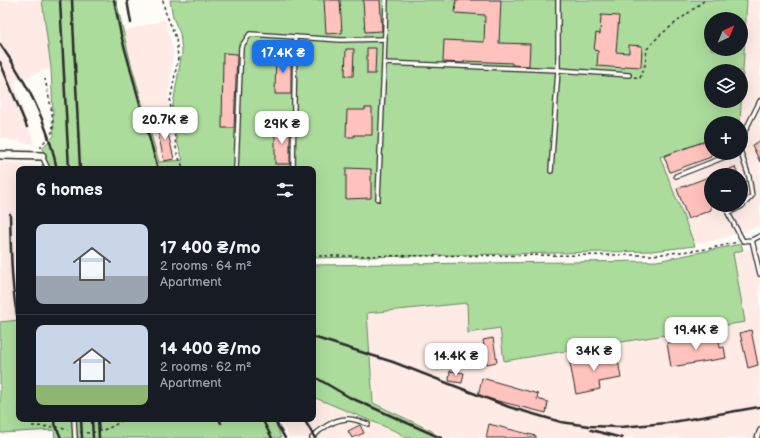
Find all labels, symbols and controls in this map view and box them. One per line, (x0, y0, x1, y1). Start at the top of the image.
north arrow (704, 12, 748, 56)
map controls (704, 12, 748, 212)
pin: 17.4K ₴ (246, 40, 320, 74)
text: 17.4K ₴ (261, 45, 305, 61)
button: layers (704, 64, 748, 108)
pin: 20.7K ₴ (128, 107, 202, 141)
pin: 29K ₴ (254, 111, 310, 145)
text: 20.7K ₴ (142, 112, 188, 128)
text: 29K ₴ (264, 116, 300, 132)
button: + (704, 116, 748, 160)
button: − (704, 168, 748, 212)
icon: filters (274, 179, 296, 201)
text: 6 homes (36, 180, 103, 200)
text: 17 400 ₴/mo (160, 238, 260, 258)
icon: home (68, 240, 116, 288)
text: 2 rooms · 64 m² (160, 258, 252, 274)
text: Apartment (160, 274, 221, 290)
pin: 19.4K ₴ (659, 317, 733, 351)
text: 19.4K ₴ (674, 322, 718, 338)
pin: 34K ₴ (566, 338, 622, 372)
text: 14 400 ₴/mo (160, 339, 261, 359)
icon: home (68, 341, 116, 389)
pin: 14.4K ₴ (419, 343, 493, 377)
text: 34K ₴ (576, 343, 612, 359)
text: 14.4K ₴ (434, 348, 478, 364)
text: 2 rooms · 62 m² (160, 359, 252, 375)
text: Apartment (160, 375, 221, 391)

